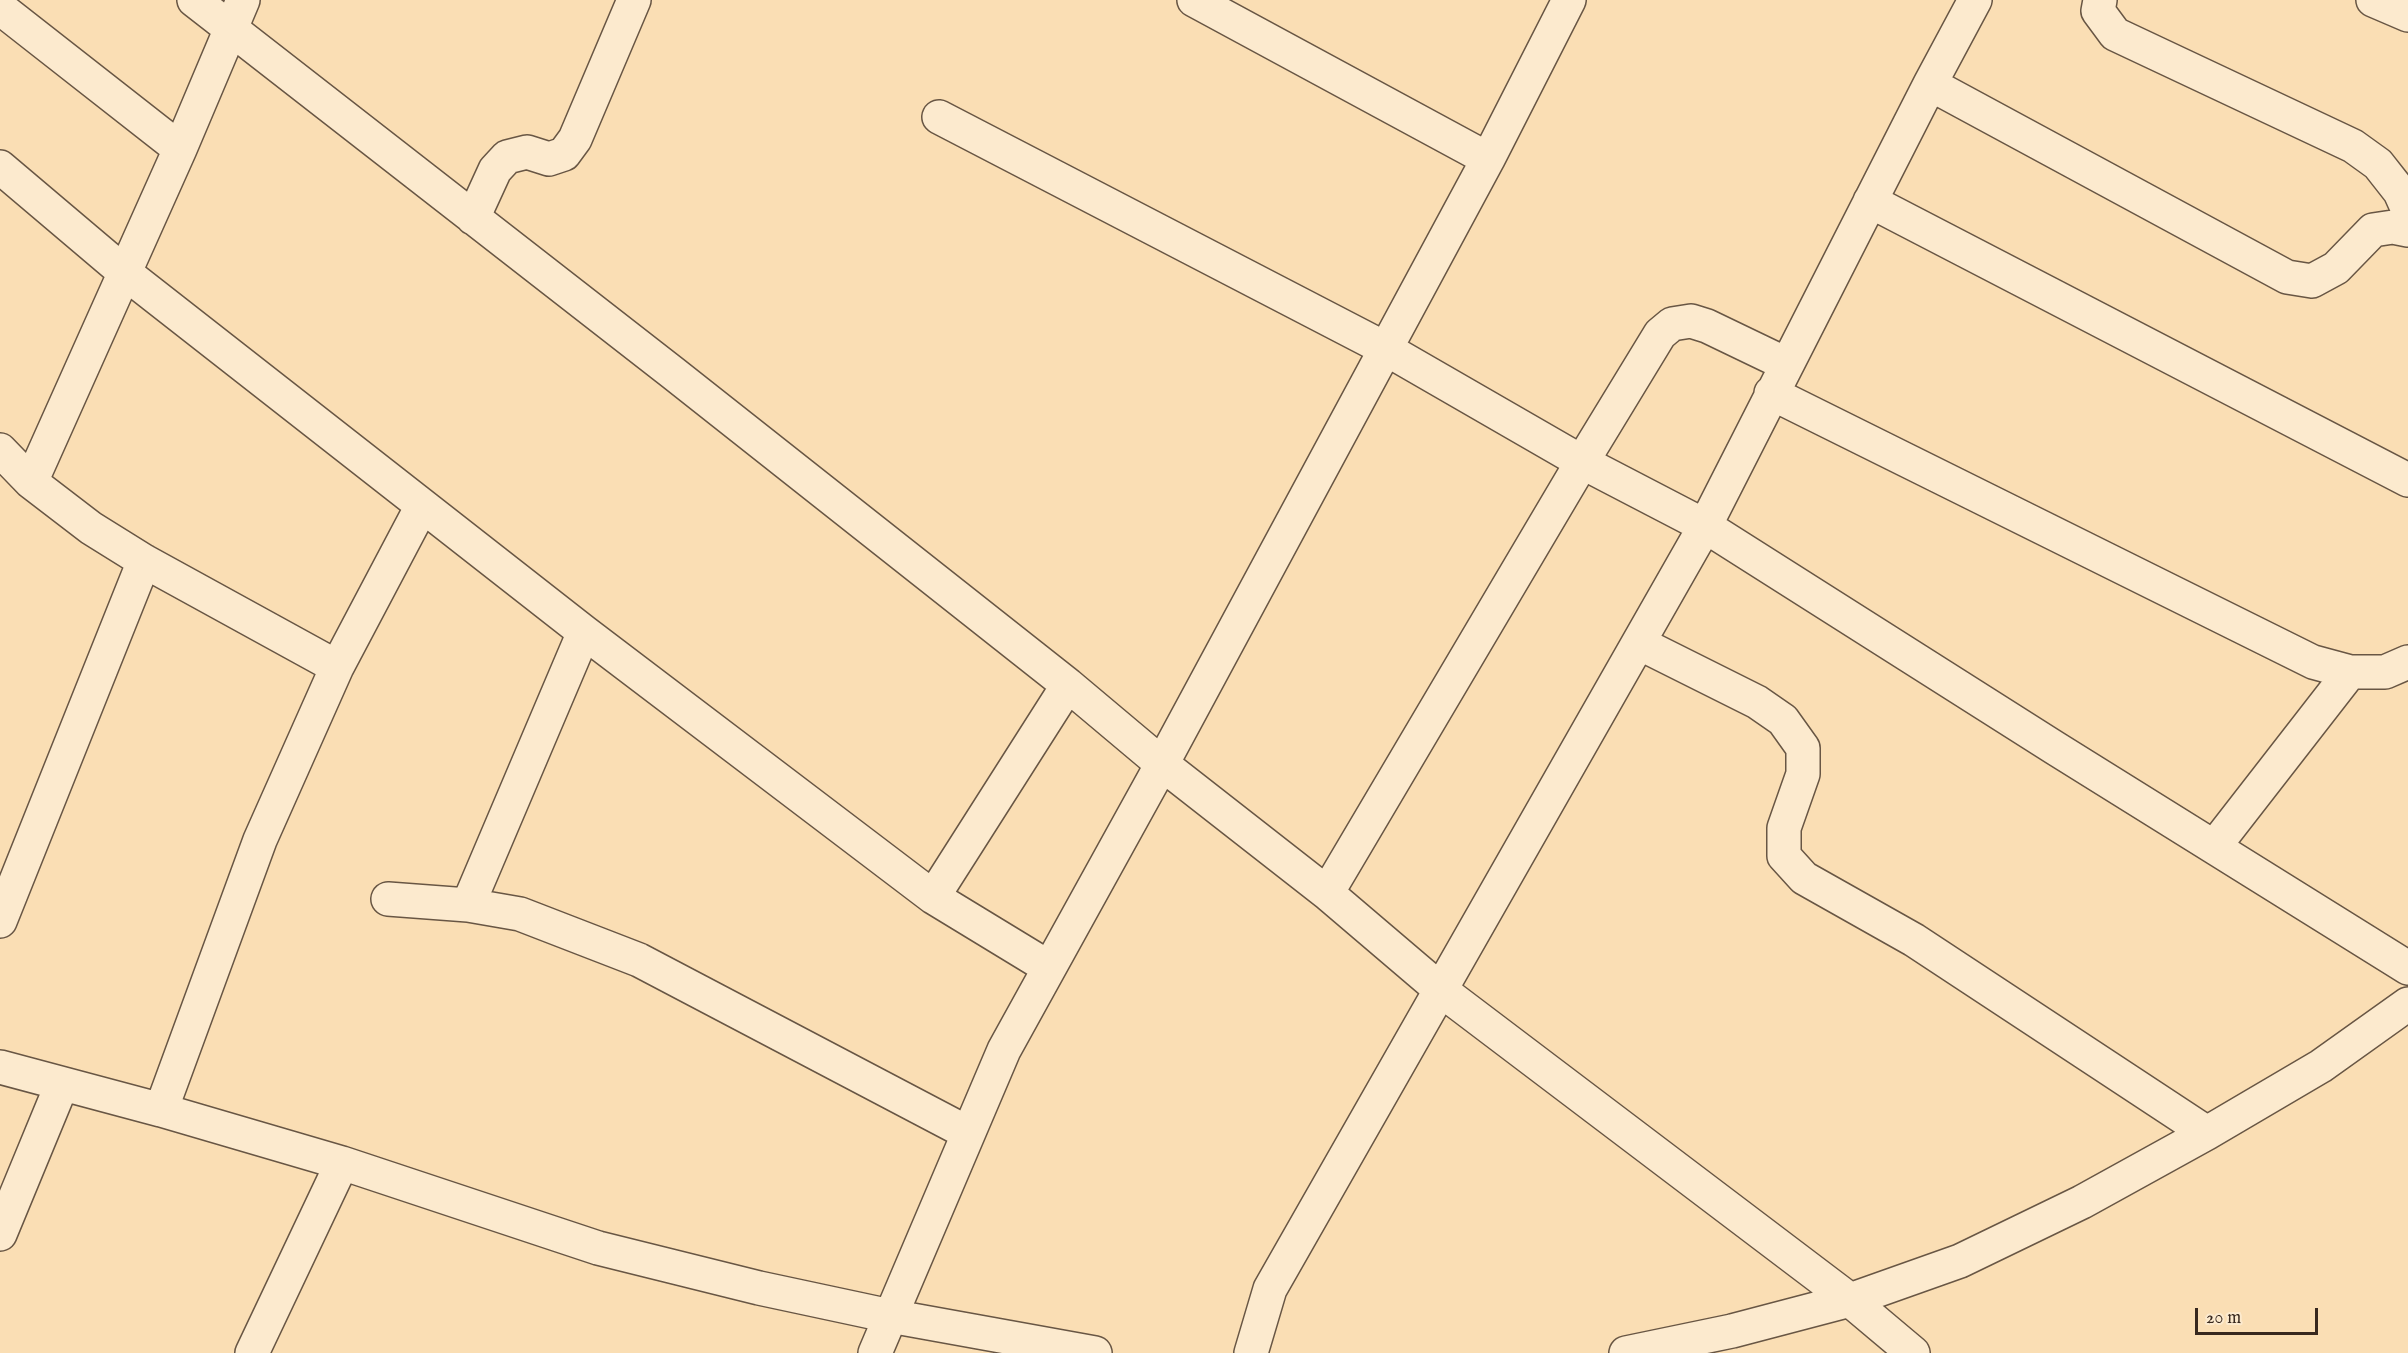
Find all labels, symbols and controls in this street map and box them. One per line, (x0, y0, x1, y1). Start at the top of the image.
scale bar (2198, 1296, 2321, 1334)
text: 20 m (2206, 1307, 2241, 1330)

